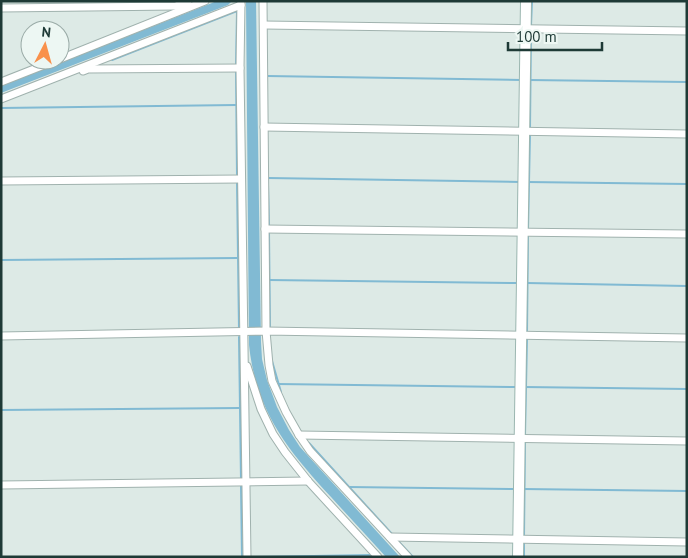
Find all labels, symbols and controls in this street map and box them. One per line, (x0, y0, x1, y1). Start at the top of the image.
north arrow (20, 20, 70, 70)
scale bar (508, 20, 602, 52)
text: N (41, 23, 52, 42)
text: 100 m (516, 27, 557, 46)

